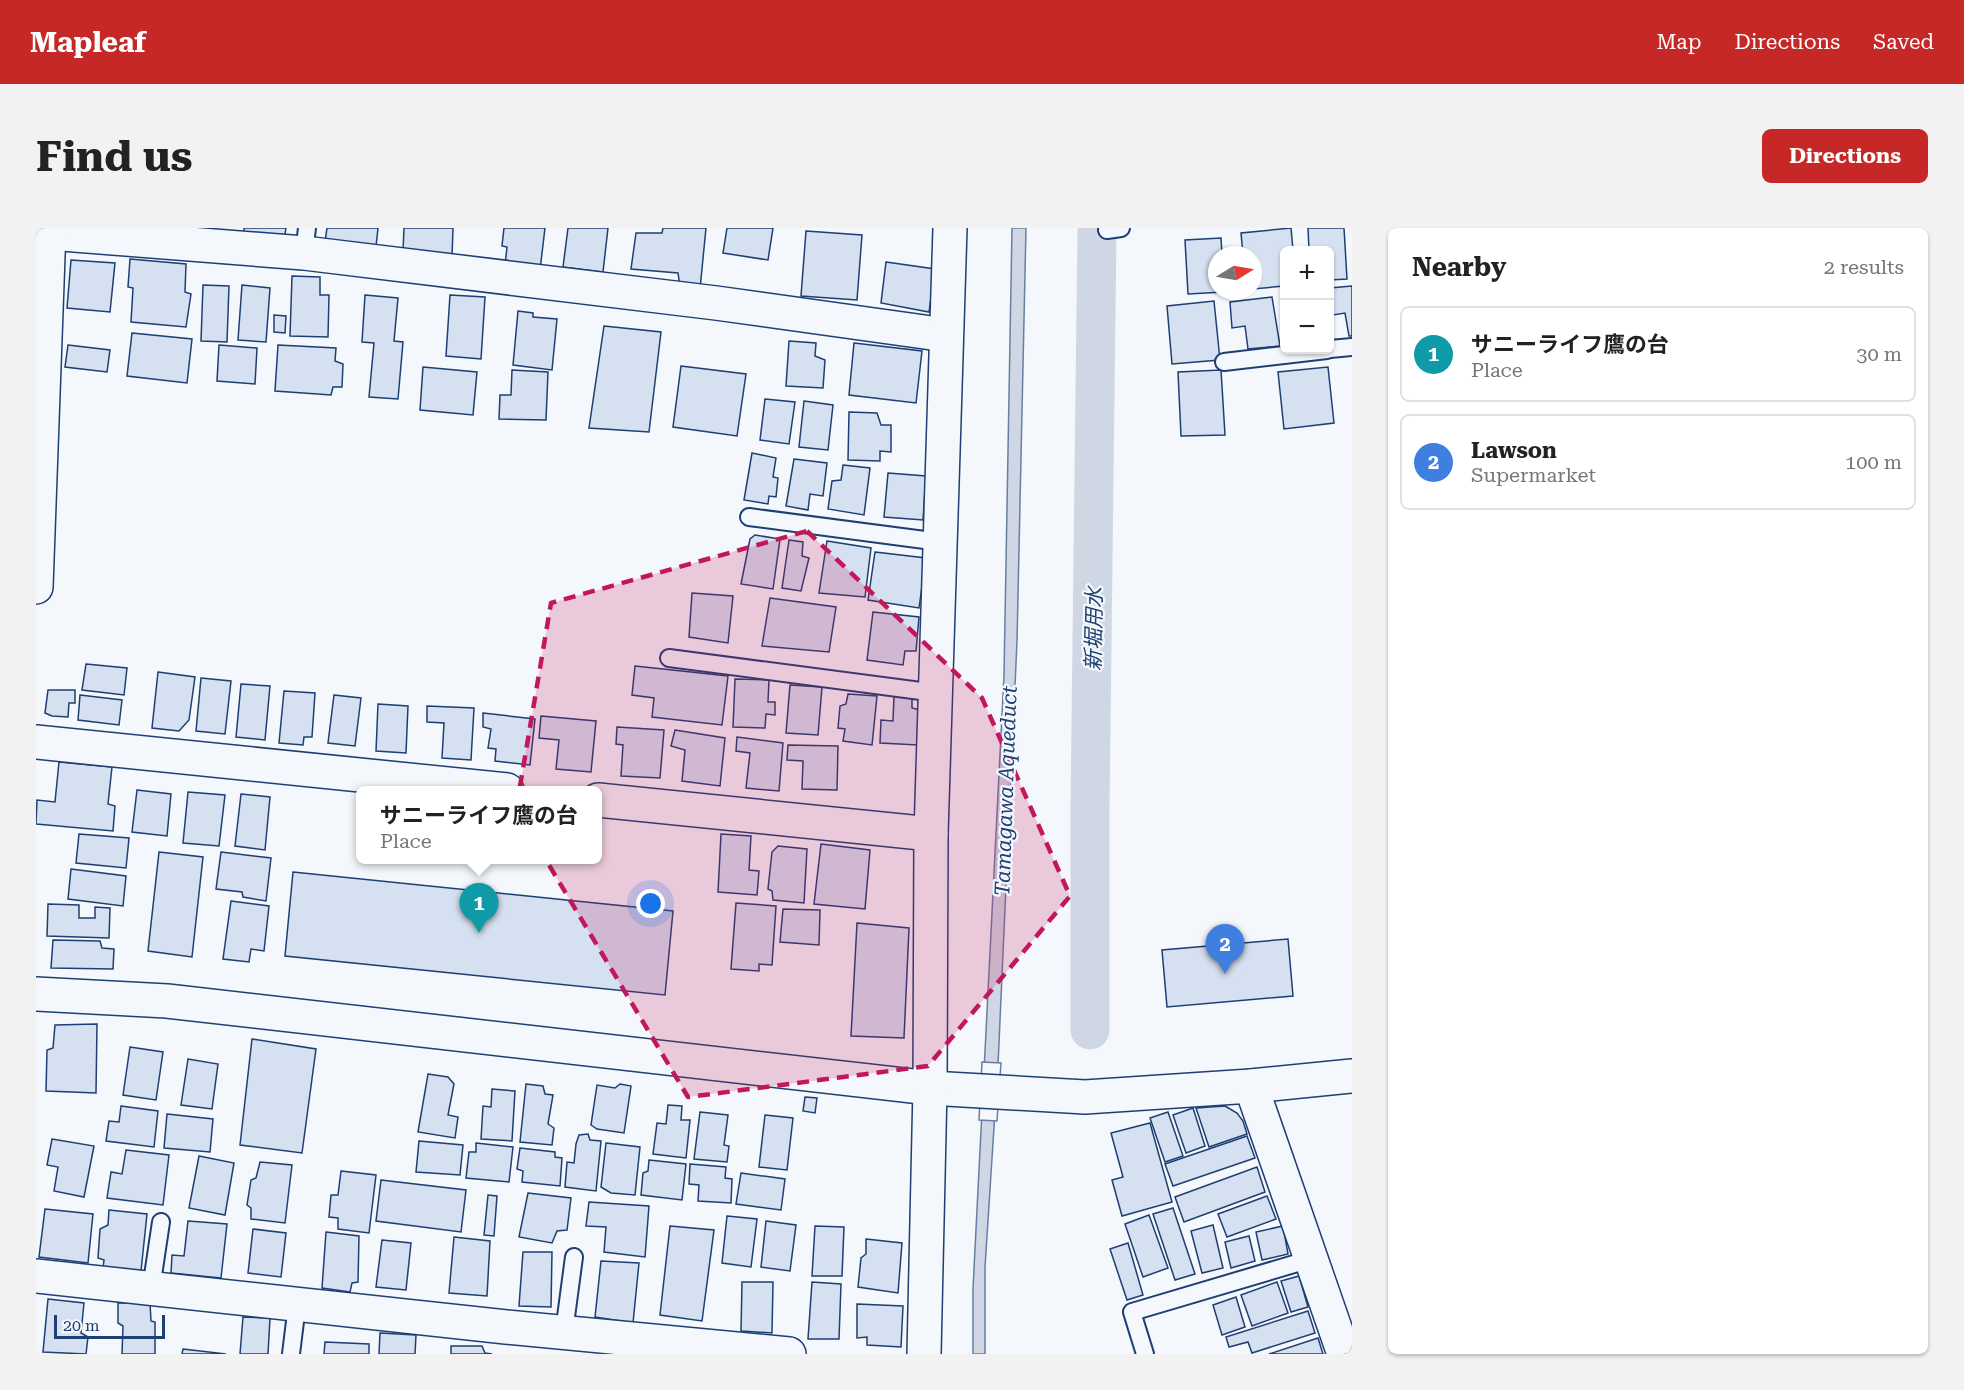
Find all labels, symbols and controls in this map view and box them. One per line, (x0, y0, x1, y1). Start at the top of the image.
text: Mapleaf (30, 26, 146, 59)
text: Map (1657, 30, 1701, 54)
text: Directions (1734, 30, 1840, 54)
text: Saved (1873, 30, 1934, 54)
button: Directions (1762, 129, 1928, 183)
text: Find us (36, 132, 193, 181)
north arrow (1208, 246, 1262, 300)
map controls (1280, 246, 1334, 354)
button: + (1280, 246, 1334, 300)
text: Nearby (1412, 252, 1506, 282)
text: 2 results (1824, 255, 1904, 279)
button: − (1280, 300, 1334, 354)
text: サニーライフ鷹の台 (1471, 332, 1669, 357)
text: 1 (1428, 342, 1439, 366)
text: 30 m (1856, 342, 1902, 366)
text: Place (1471, 358, 1523, 382)
text: Lawson (1471, 438, 1557, 463)
text: 2 (1428, 450, 1439, 474)
text: 100 m (1845, 450, 1902, 474)
text: Supermarket (1471, 463, 1596, 487)
water label: 新堀用水 (1081, 585, 1107, 671)
water label: Tamagawa Aqueduct (990, 685, 1022, 897)
popup (356, 786, 602, 864)
text: サニーライフ鷹の台 (380, 803, 578, 828)
text: Place (380, 829, 432, 853)
pin: 1 (460, 884, 498, 933)
your location (636, 889, 665, 918)
pin: 2 (1206, 924, 1244, 974)
scale bar (54, 1312, 165, 1340)
text: 20 m (63, 1316, 100, 1335)

